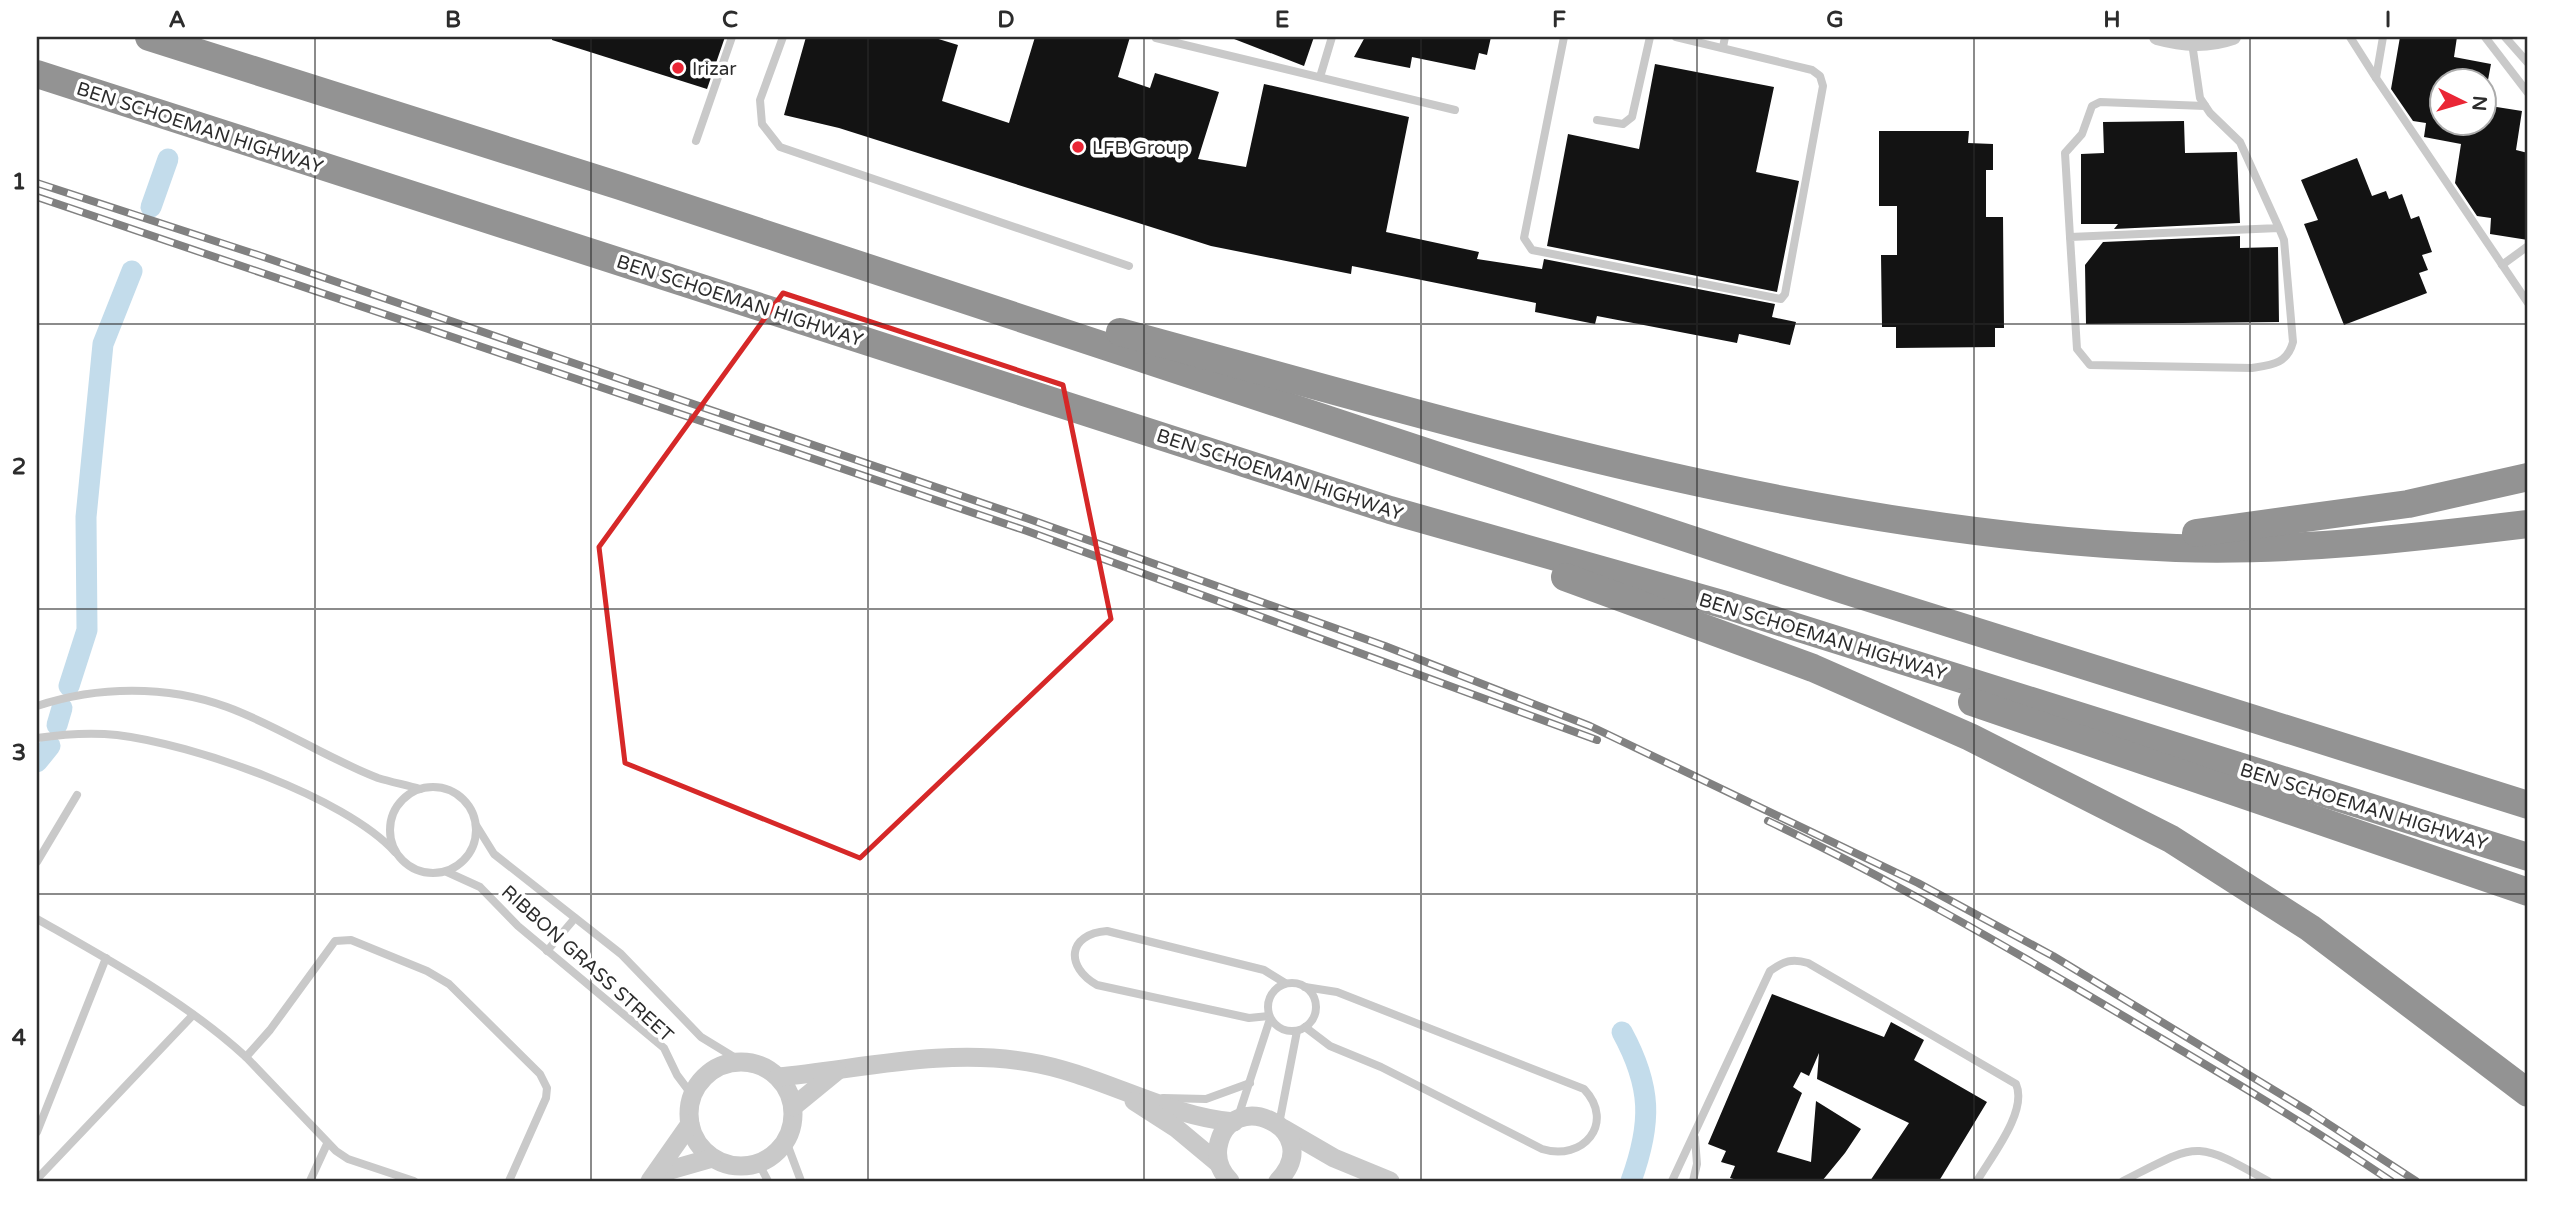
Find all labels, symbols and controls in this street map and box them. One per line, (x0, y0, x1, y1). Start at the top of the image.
text: A (168, 6, 186, 34)
text: B (445, 6, 461, 34)
text: C (722, 6, 738, 34)
text: D (997, 6, 1015, 34)
text: E (1275, 6, 1289, 34)
text: F (1552, 6, 1566, 34)
text: G (1826, 6, 1844, 34)
text: H (2103, 6, 2121, 34)
text: I (2385, 6, 2391, 34)
place label: Irizar (692, 58, 737, 80)
marker: Irizar (670, 60, 686, 76)
north arrow (2428, 66, 2498, 136)
street label: BEN SCHOEMAN HIGHWAY (74, 78, 326, 178)
text: N (2467, 95, 2491, 112)
place label: LFB Group (1092, 137, 1189, 159)
marker: LFB Group (1070, 139, 1086, 155)
text: 1 (12, 168, 26, 196)
street label: BEN SCHOEMAN HIGHWAY (614, 251, 866, 351)
street label: BEN SCHOEMAN HIGHWAY (1154, 425, 1406, 525)
text: 2 (12, 453, 26, 481)
street label: BEN SCHOEMAN HIGHWAY (1696, 589, 1949, 685)
text: 3 (12, 739, 26, 767)
street label: BEN SCHOEMAN HIGHWAY (2237, 759, 2490, 855)
street label: RIBBON GRASS STREET (497, 881, 678, 1047)
text: 4 (12, 1024, 27, 1052)

